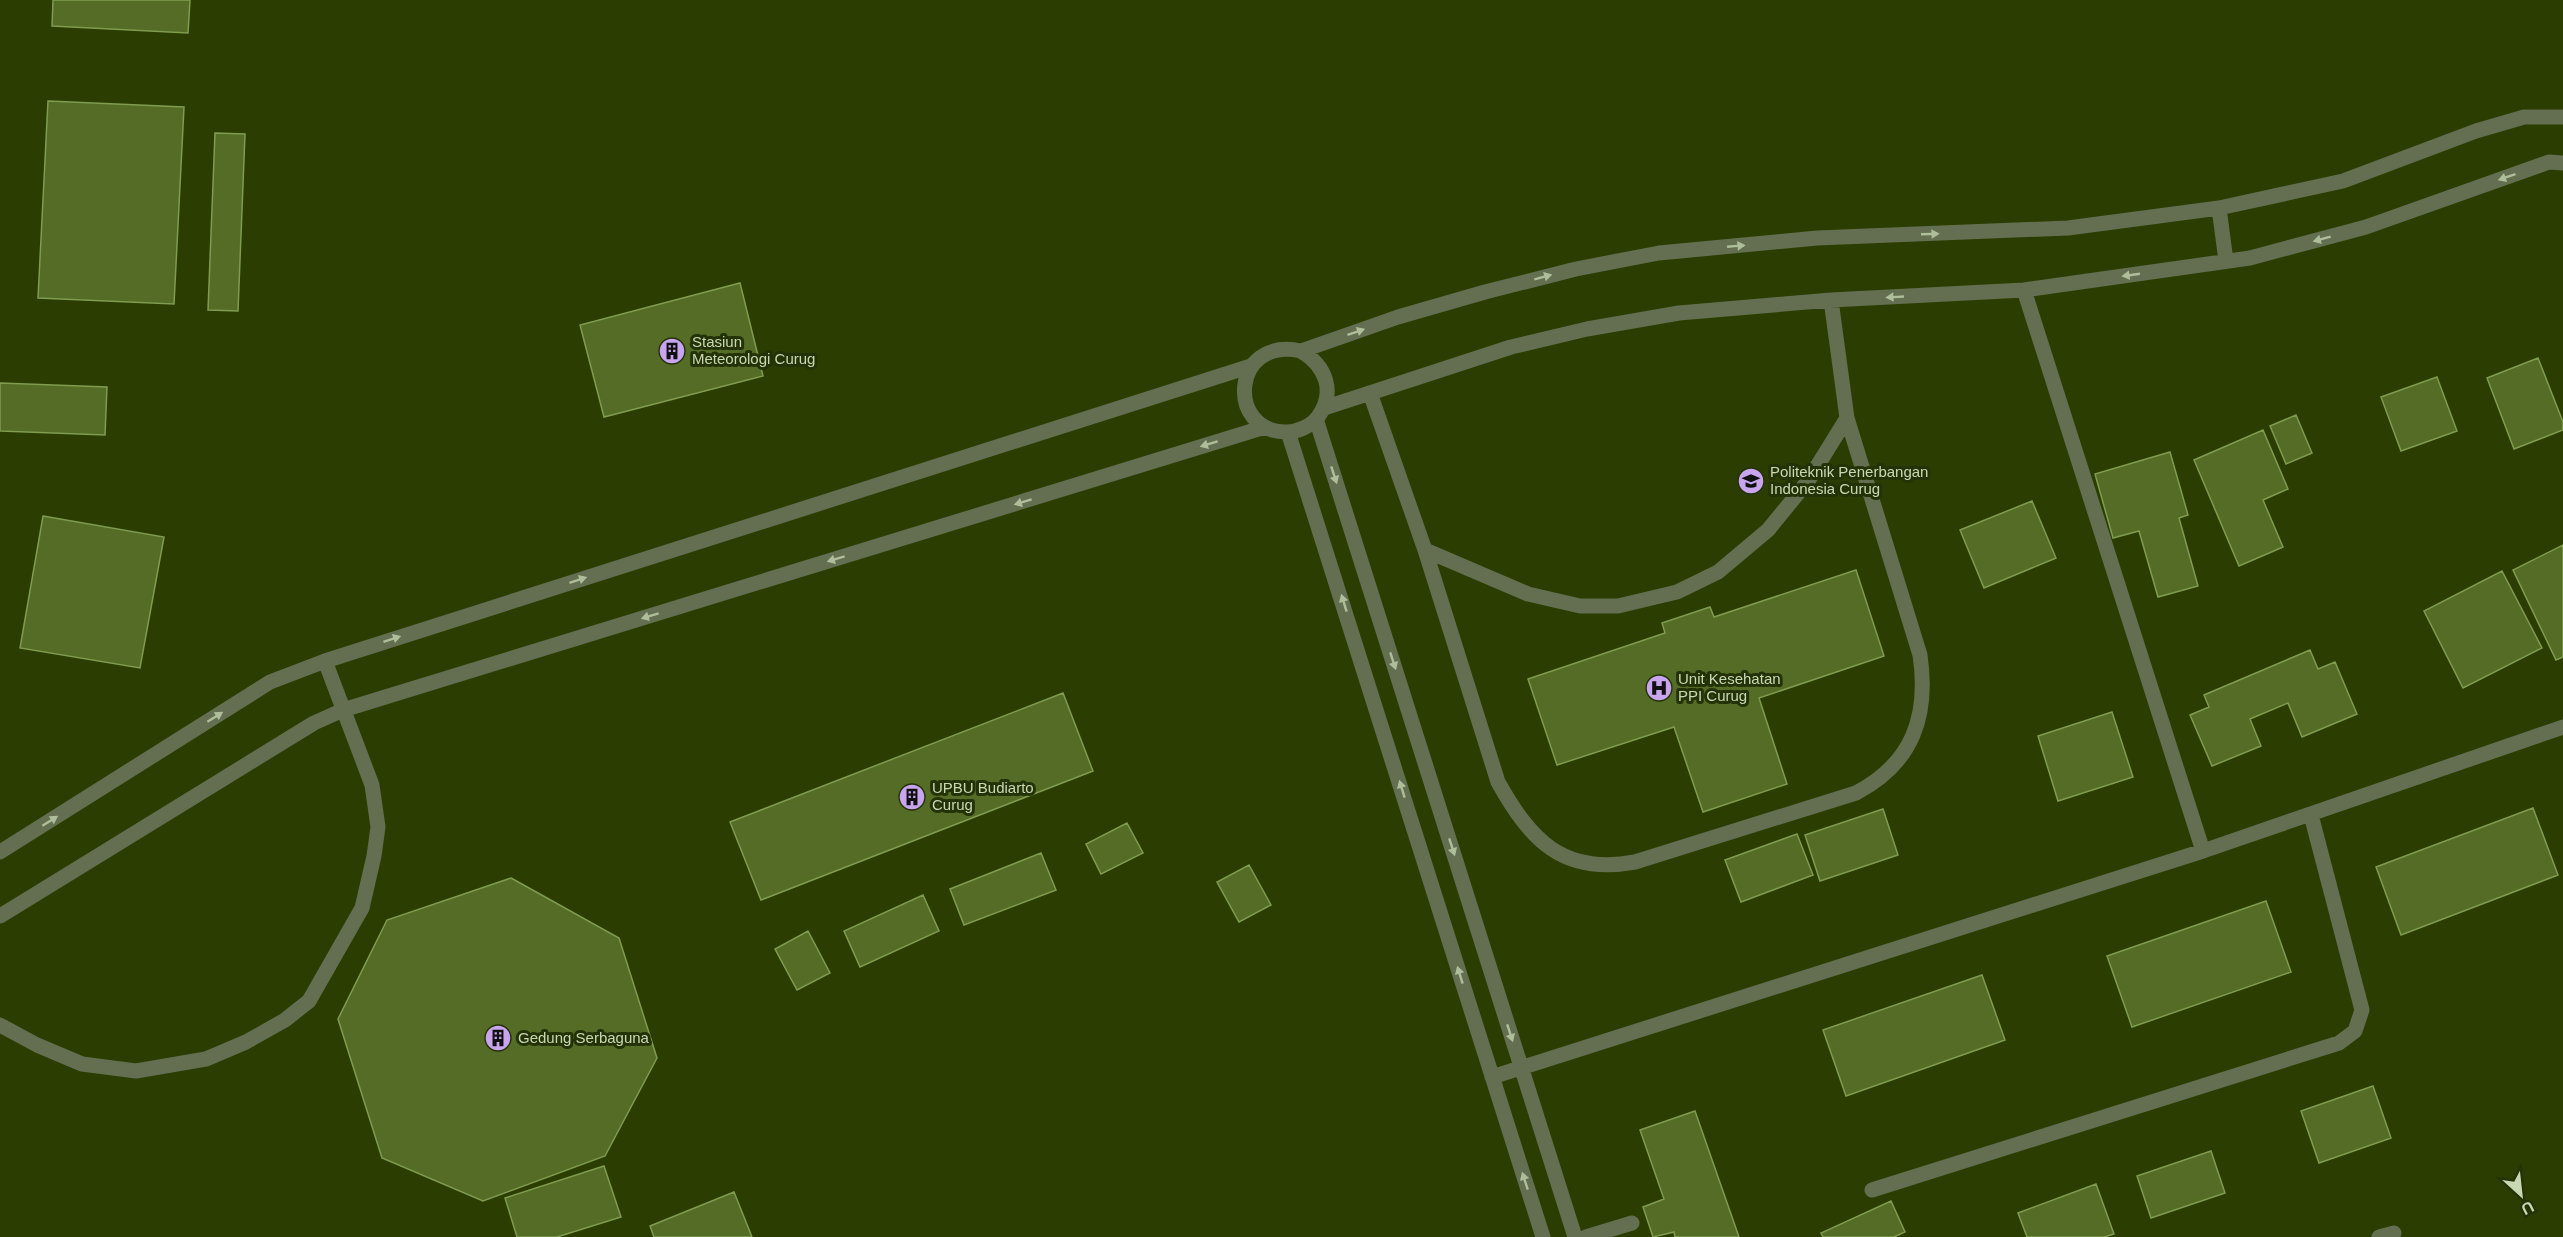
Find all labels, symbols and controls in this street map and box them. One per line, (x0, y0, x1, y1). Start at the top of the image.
one-way arrow (2498, 173, 2516, 183)
one-way arrow (1921, 229, 1940, 238)
one-way arrow (2313, 234, 2331, 244)
one-way arrow (1726, 241, 1745, 251)
one-way arrow (2121, 270, 2140, 279)
one-way arrow (1535, 272, 1553, 281)
one-way arrow (1886, 292, 1905, 301)
one-way arrow (1348, 326, 1366, 336)
place label: Stasiun Meteorologi Curug (692, 333, 815, 367)
building icon: Stasiun Meteorologi Curug (657, 336, 687, 366)
one-way arrow (1200, 440, 1218, 449)
place label: Politeknik Penerbangan Indonesia Curug (1770, 463, 1928, 497)
one-way arrow (1330, 466, 1339, 484)
school or university icon: Politeknik Penerbangan Indonesia Curug (1736, 466, 1766, 496)
one-way arrow (1013, 497, 1031, 507)
one-way arrow (827, 555, 845, 564)
one-way arrow (569, 575, 587, 584)
one-way arrow (1338, 594, 1348, 612)
one-way arrow (641, 612, 659, 621)
one-way arrow (383, 634, 401, 643)
one-way arrow (1389, 652, 1398, 670)
place label: Unit Kesehatan PPI Curug (1678, 670, 1781, 704)
hospital icon: Unit Kesehatan PPI Curug (1644, 673, 1674, 703)
one-way arrow (207, 711, 223, 722)
place label: UPBU Budiarto Curug (932, 779, 1034, 813)
one-way arrow (1397, 780, 1406, 798)
building icon: UPBU Budiarto Curug (897, 782, 927, 812)
one-way arrow (41, 815, 58, 826)
one-way arrow (1447, 838, 1457, 856)
one-way arrow (1455, 966, 1464, 984)
building icon: Gedung Serbaguna (483, 1023, 513, 1053)
one-way arrow (1506, 1024, 1516, 1042)
place label: Gedung Serbaguna (518, 1029, 650, 1046)
north arrow (2491, 1165, 2551, 1225)
one-way arrow (1520, 1172, 1529, 1190)
text: U (2519, 1198, 2537, 1218)

